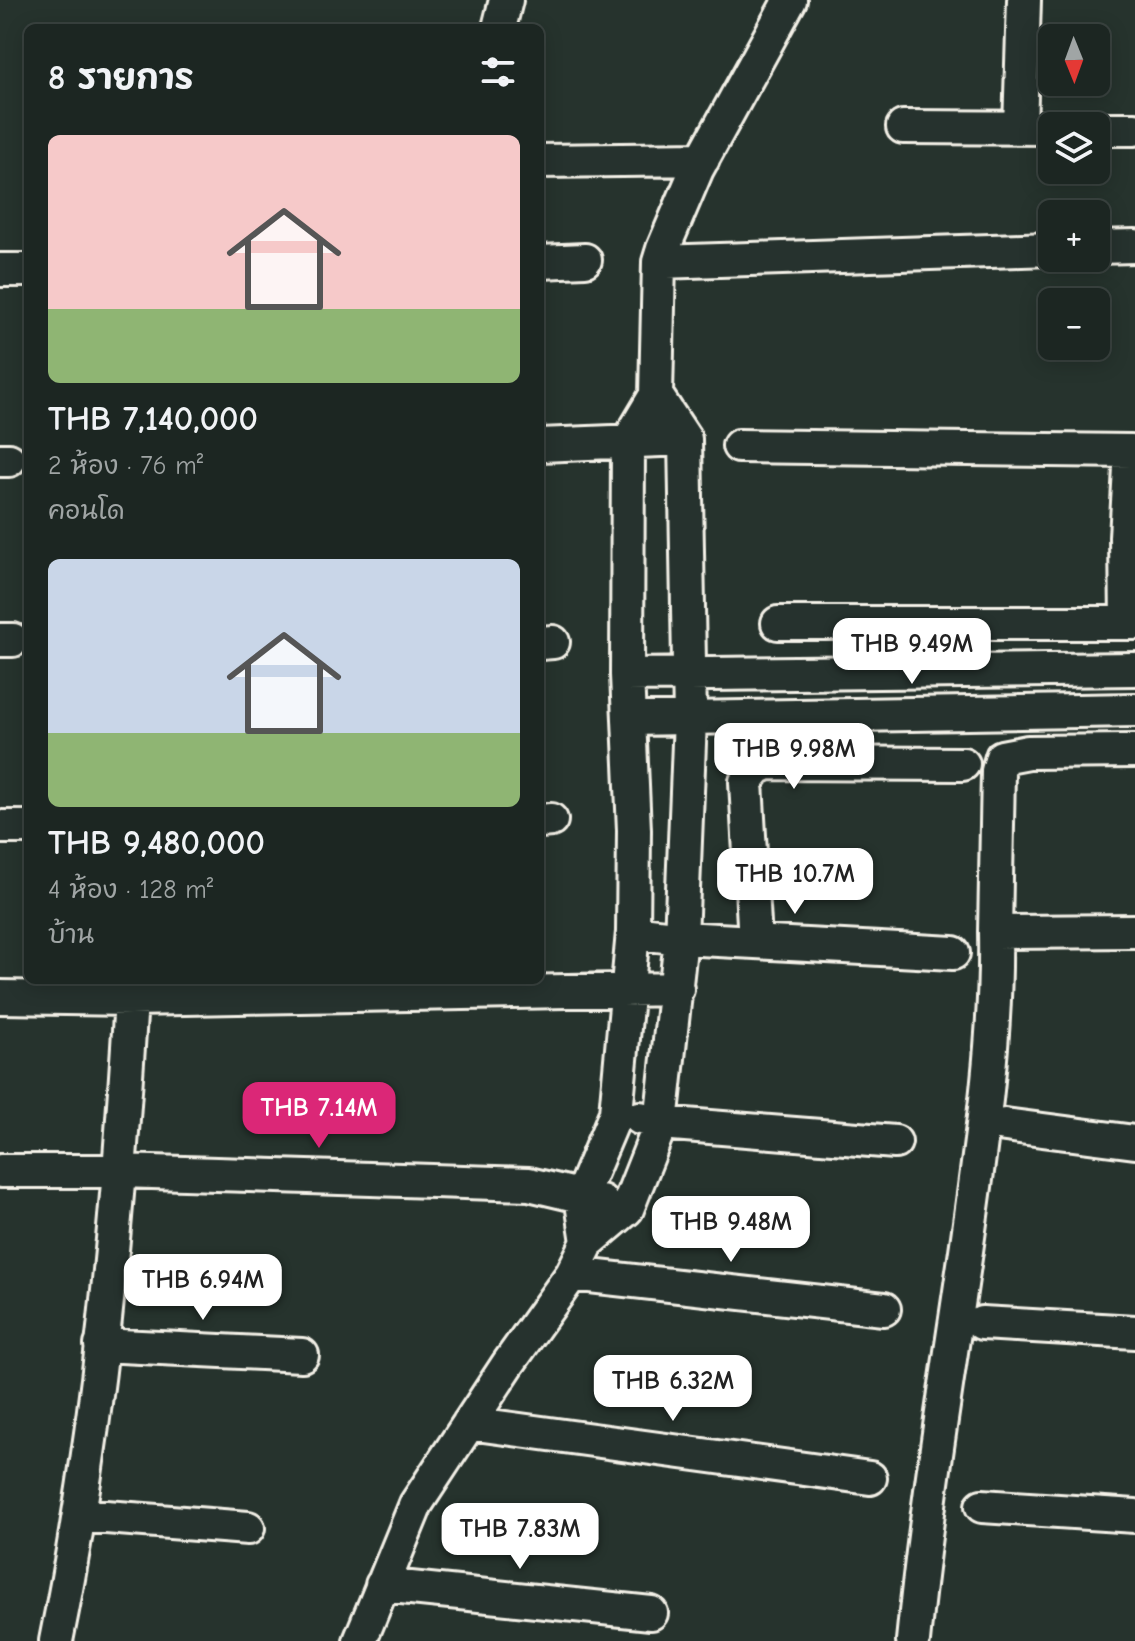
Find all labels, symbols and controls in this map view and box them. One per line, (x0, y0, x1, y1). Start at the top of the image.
north arrow (1038, 24, 1110, 96)
map controls (1038, 24, 1110, 360)
icon: filters (476, 50, 520, 94)
text: 8 รายการ (48, 58, 194, 98)
button: layers (1038, 112, 1110, 184)
icon: home (212, 187, 356, 331)
button: + (1038, 200, 1110, 272)
button: − (1038, 288, 1110, 360)
text: THB 7,140,000 (48, 399, 258, 439)
text: 2 ห้อง · 76 m² (48, 451, 203, 481)
text: คอนโด (48, 496, 125, 526)
icon: home (212, 611, 356, 755)
pin: THB 9.49M (820, 618, 1004, 686)
text: THB 9.49M (851, 629, 973, 659)
pin: THB 9.98M (702, 723, 886, 791)
text: THB 9.98M (732, 734, 856, 764)
text: THB 9,480,000 (48, 823, 265, 863)
pin: THB 10.7M (703, 848, 887, 916)
text: THB 10.7M (735, 859, 855, 889)
text: 4 ห้อง · 128 m² (48, 875, 213, 905)
text: บ้าน (48, 920, 94, 950)
pin: THB 7.14M (227, 1082, 411, 1150)
text: THB 7.14M (261, 1093, 377, 1123)
pin: THB 9.48M (639, 1196, 823, 1264)
text: THB 9.48M (670, 1207, 792, 1237)
pin: THB 6.94M (111, 1254, 295, 1322)
text: THB 6.94M (142, 1265, 264, 1295)
pin: THB 6.32M (581, 1355, 765, 1423)
text: THB 6.32M (612, 1366, 734, 1396)
pin: THB 7.83M (428, 1503, 612, 1571)
text: THB 7.83M (460, 1514, 580, 1544)

